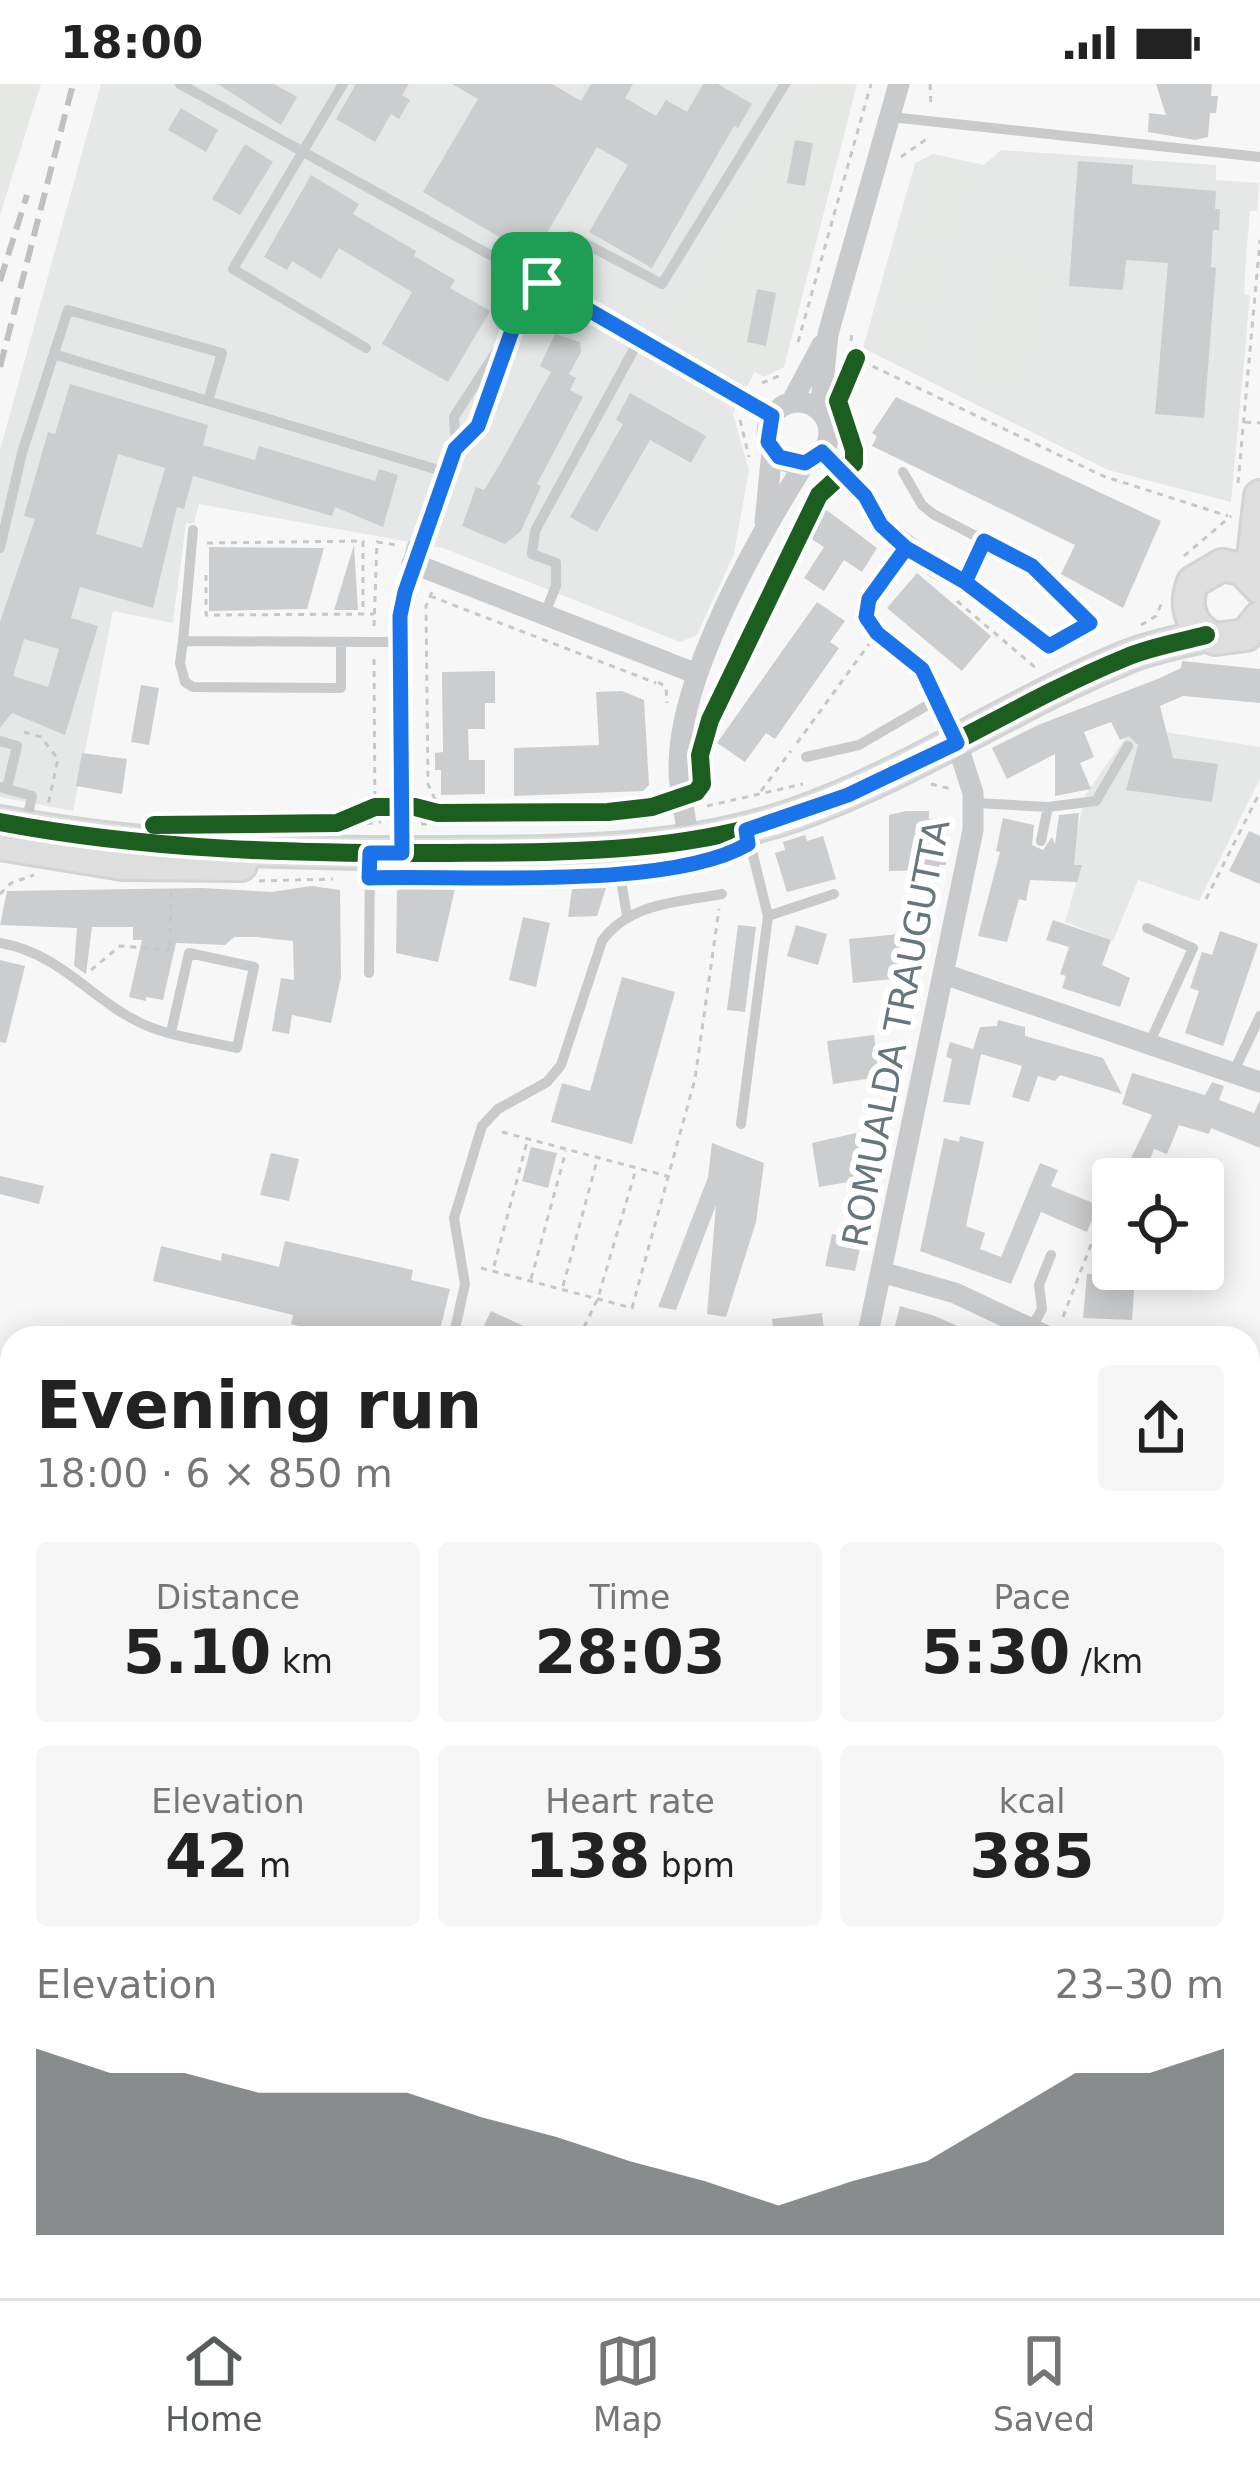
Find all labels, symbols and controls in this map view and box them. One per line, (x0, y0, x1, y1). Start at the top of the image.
text: 18:00 (60, 16, 203, 69)
pin (491, 232, 593, 334)
icon: arrive (509, 250, 575, 316)
street label: ROMUALDA TRAUGUTTA (834, 815, 958, 1250)
map controls (1092, 1158, 1224, 1290)
button: locate (1092, 1158, 1224, 1290)
button: share (1098, 1365, 1224, 1491)
text: Evening run (36, 1367, 482, 1444)
text: 18:00 · 6 × 850 m (36, 1451, 393, 1496)
text: Distance (156, 1578, 300, 1617)
text: Time (590, 1578, 670, 1617)
text: Pace (993, 1578, 1071, 1617)
text: 5.10 (123, 1617, 271, 1687)
text: 28:03 (535, 1617, 726, 1687)
text: 5:30 (921, 1617, 1070, 1687)
text: km (271, 1642, 333, 1681)
text: /km (1070, 1642, 1143, 1681)
text: Elevation (151, 1782, 305, 1821)
text: Heart rate (545, 1782, 715, 1821)
text: kcal (999, 1782, 1065, 1821)
text: 42 (165, 1821, 248, 1891)
text: 138 (525, 1821, 650, 1891)
text: 385 (969, 1821, 1095, 1891)
text: m (248, 1846, 291, 1885)
text: bpm (650, 1846, 735, 1885)
text: Elevation (36, 1962, 217, 2007)
text: 23–30 m (1055, 1962, 1224, 2007)
tab: Home (165, 2328, 263, 2439)
tab: Map (593, 2328, 663, 2439)
tab: Saved (993, 2328, 1095, 2439)

